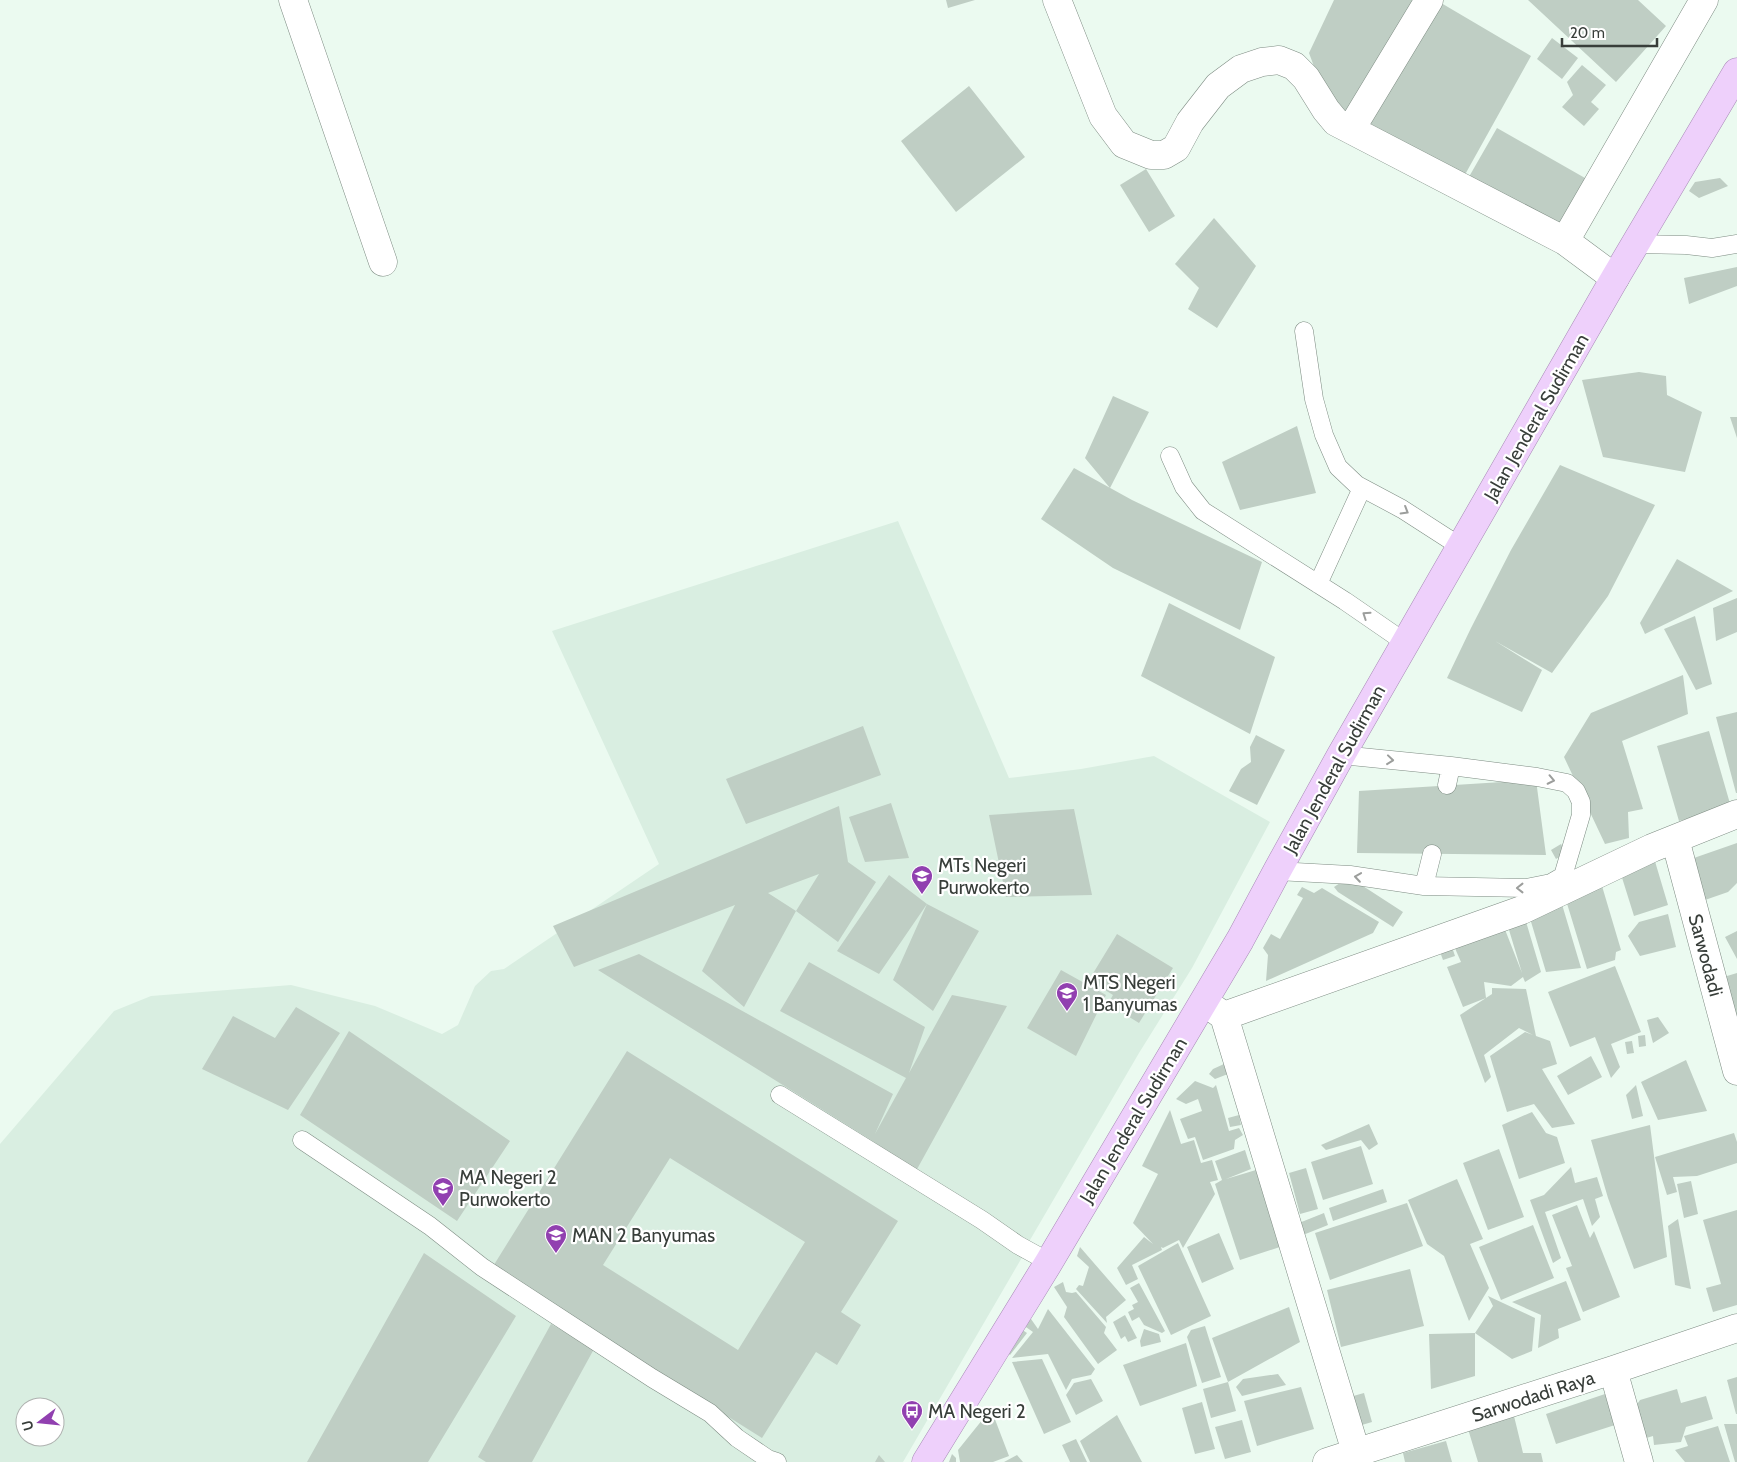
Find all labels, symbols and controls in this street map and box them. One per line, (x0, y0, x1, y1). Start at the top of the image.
scale bar (1562, 15, 1657, 47)
text: 20 m (1570, 24, 1605, 42)
street label: Jalan Jenderal Sudirman (1479, 330, 1594, 506)
one-way arrow (1399, 505, 1408, 515)
one-way arrow (1362, 612, 1371, 621)
street label: Jalan Jenderal Sudirman (1278, 681, 1390, 858)
one-way arrow (1386, 754, 1394, 765)
one-way arrow (1547, 774, 1555, 785)
place label: MTs Negeri Purwokerto (938, 854, 1029, 899)
school or university icon: MTs Negeri Purwokerto (910, 864, 934, 895)
one-way arrow (1354, 872, 1362, 882)
one-way arrow (1516, 883, 1524, 893)
street label: Sarwodadi (1683, 911, 1728, 999)
place label: MTS Negeri 1 Banyumas (1083, 971, 1178, 1016)
school or university icon: MTS Negeri 1 Banyumas (1055, 981, 1079, 1012)
street label: Jalan Jenderal Sudirman (1074, 1033, 1192, 1208)
place label: MA Negeri 2 Purwokerto (459, 1166, 557, 1211)
school or university icon: MA Negeri 2 Purwokerto (431, 1176, 455, 1207)
school or university icon: MAN 2 Banyumas (544, 1223, 568, 1254)
place label: MAN 2 Banyumas (572, 1224, 715, 1247)
street label: Sarwodadi Raya (1469, 1366, 1597, 1427)
north arrow (15, 1397, 65, 1447)
bus stop icon: MA Negeri 2 (900, 1399, 924, 1430)
place label: MA Negeri 2 (928, 1400, 1026, 1423)
text: U (17, 1418, 38, 1433)

